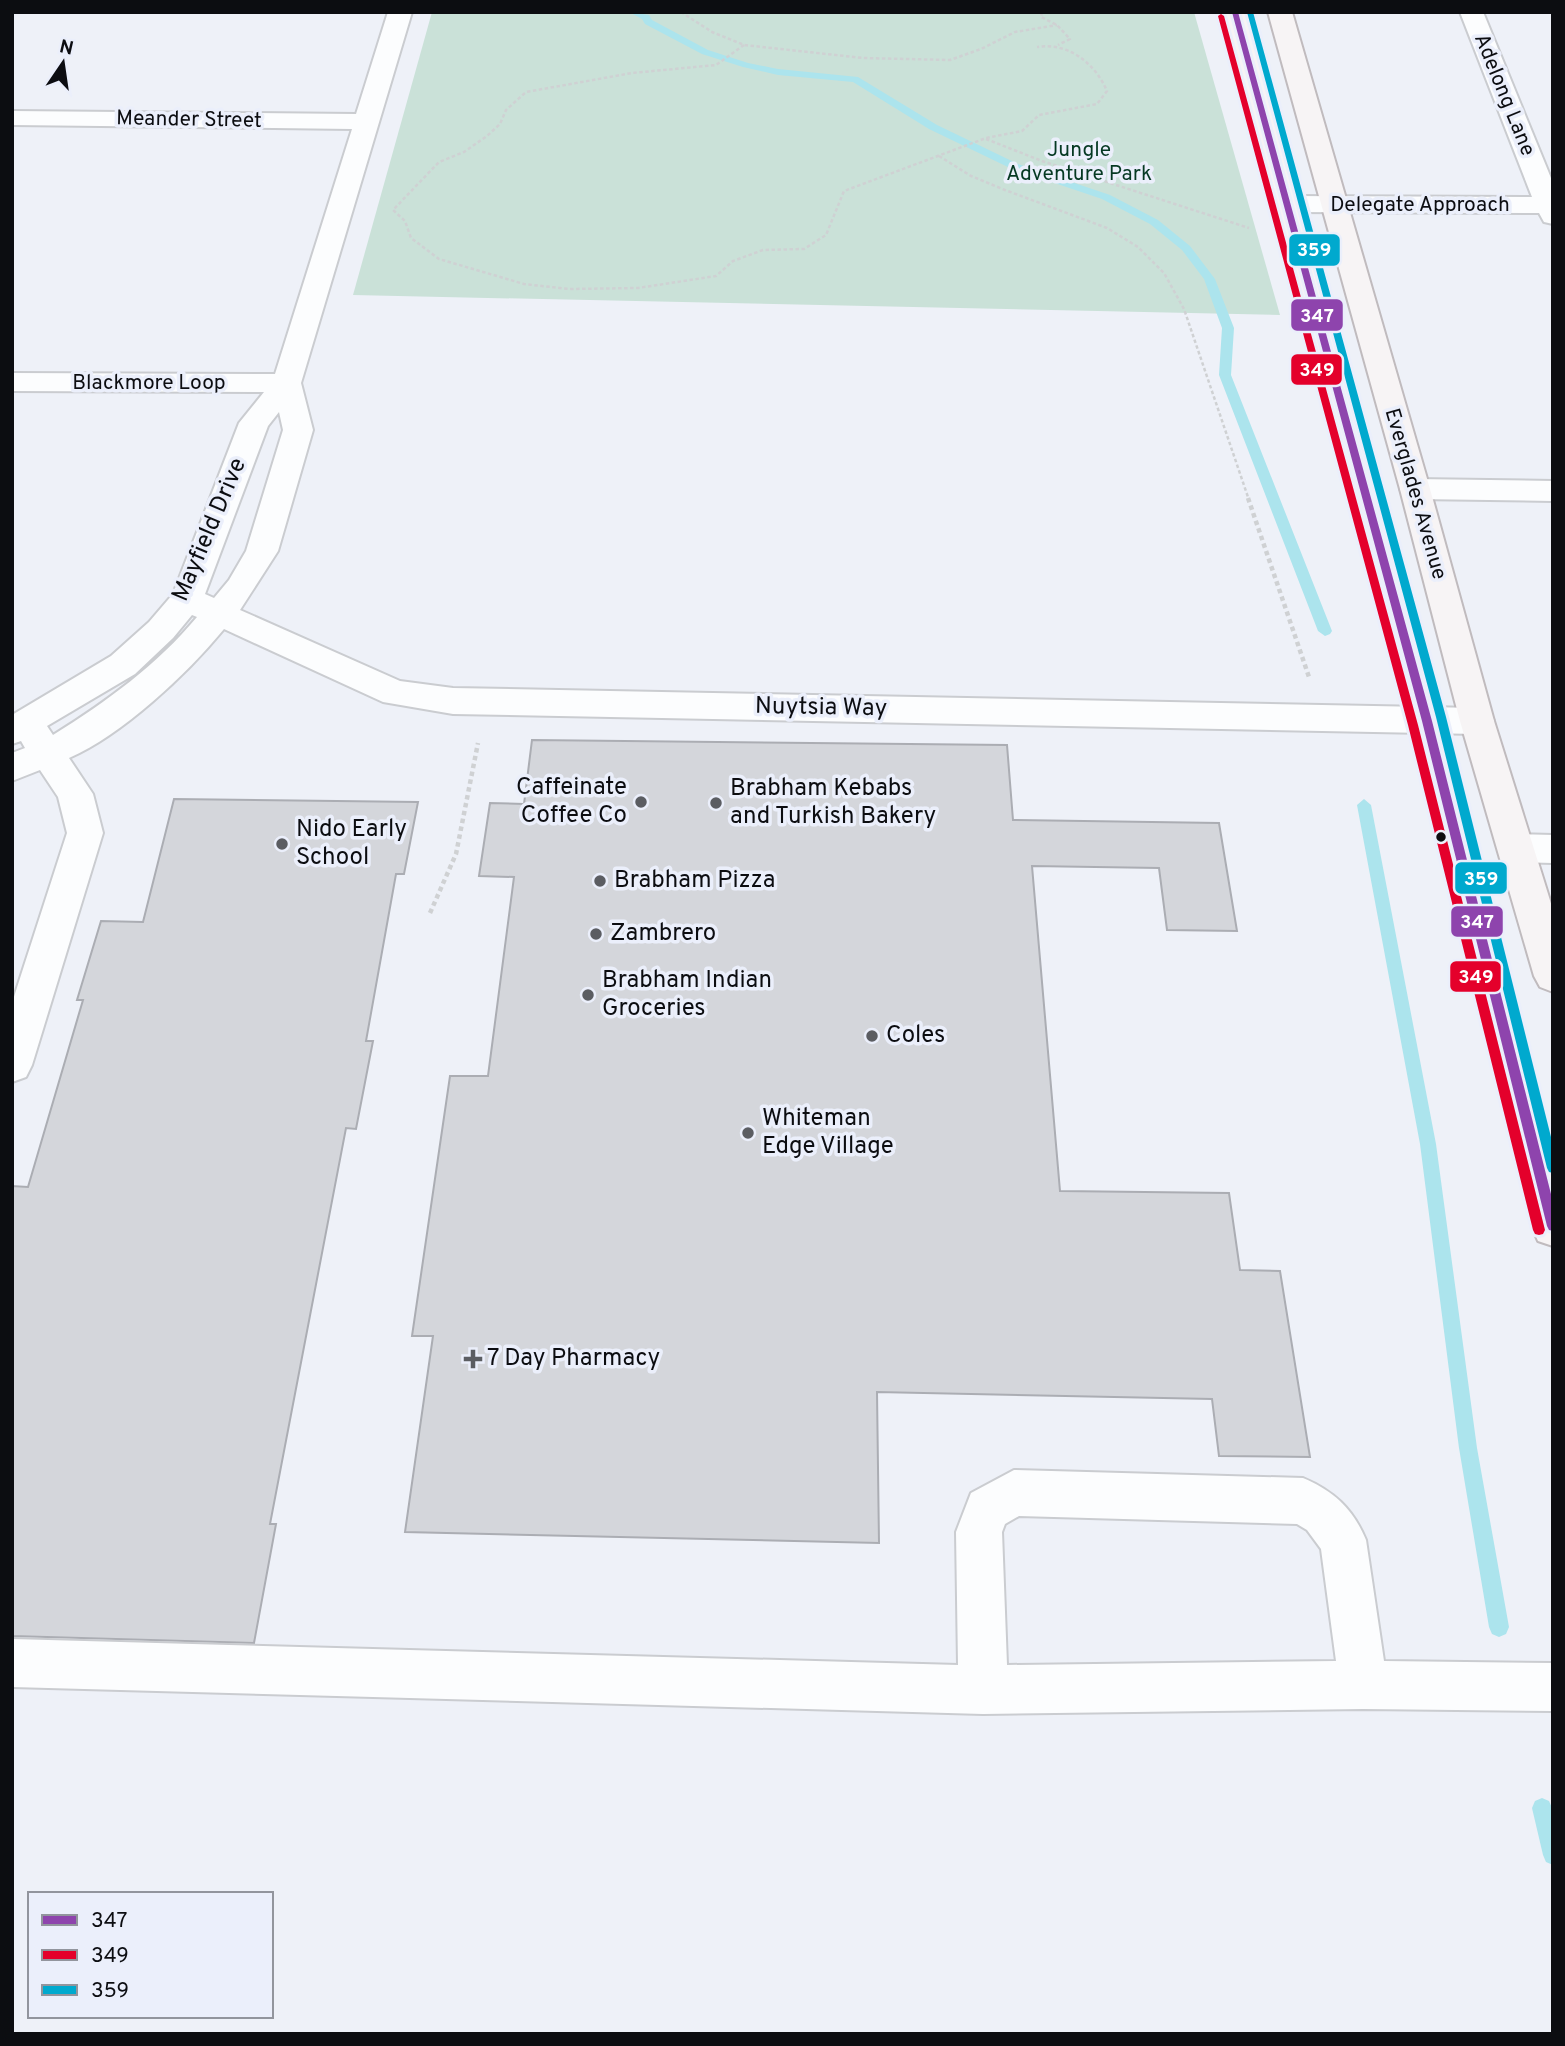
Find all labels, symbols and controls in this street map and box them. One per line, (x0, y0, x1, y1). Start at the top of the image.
north arrow (28, 28, 98, 98)
street label: Adelong Lane (1467, 30, 1541, 160)
text: N (57, 35, 76, 62)
street label: Meander Street (116, 105, 262, 135)
park label: Jungle Adventure Park (1006, 137, 1152, 188)
street label: Delegate Approach (1330, 192, 1510, 219)
line badge: 359 (1288, 233, 1341, 267)
text: 359 (1297, 239, 1331, 263)
line badge: 347 (1290, 298, 1344, 332)
text: 347 (1300, 305, 1334, 329)
line badge: 349 (1290, 353, 1343, 386)
text: 349 (1299, 359, 1335, 383)
street label: Blackmore Loop (72, 370, 226, 397)
street label: Everglades Avenue (1378, 405, 1452, 583)
street label: Mayfield Drive (166, 454, 254, 606)
street label: Nuytsia Way (754, 692, 888, 724)
place label: Caffeinate Coffee Co (516, 773, 627, 831)
place label: Brabham Kebabs and Turkish Bakery (730, 774, 936, 832)
marker: Caffeinate Coffee Co (633, 794, 649, 810)
marker: Brabham Kebabs and Turkish Bakery (708, 795, 724, 811)
place label: Nido Early School (296, 815, 407, 873)
unlabelled marker (1434, 830, 1448, 844)
marker: Nido Early School (274, 836, 290, 852)
line badge: 359 (1454, 861, 1508, 895)
place label: Brabham Pizza (614, 866, 775, 896)
text: 359 (1464, 868, 1498, 892)
marker: Brabham Pizza (592, 873, 608, 889)
line badge: 347 (1450, 905, 1504, 938)
text: 347 (1460, 911, 1494, 935)
place label: Zambrero (610, 919, 716, 949)
marker: Zambrero (588, 926, 604, 942)
line badge: 349 (1449, 960, 1502, 993)
place label: Brabham Indian Groceries (602, 966, 772, 1024)
text: 349 (1458, 966, 1494, 990)
marker: Brabham Indian Groceries (580, 987, 596, 1003)
place label: Coles (886, 1021, 945, 1051)
marker: Coles (864, 1028, 880, 1044)
place label: Whiteman Edge Village (762, 1104, 894, 1162)
marker: Whiteman Edge Village (740, 1125, 756, 1141)
place label: 7 Day Pharmacy (487, 1344, 660, 1374)
marker: 7 Day Pharmacy (465, 1351, 481, 1367)
legend (28, 1892, 273, 2018)
text: 347 (91, 1908, 127, 1935)
text: 349 (91, 1943, 129, 1970)
text: 359 (91, 1978, 129, 2005)

